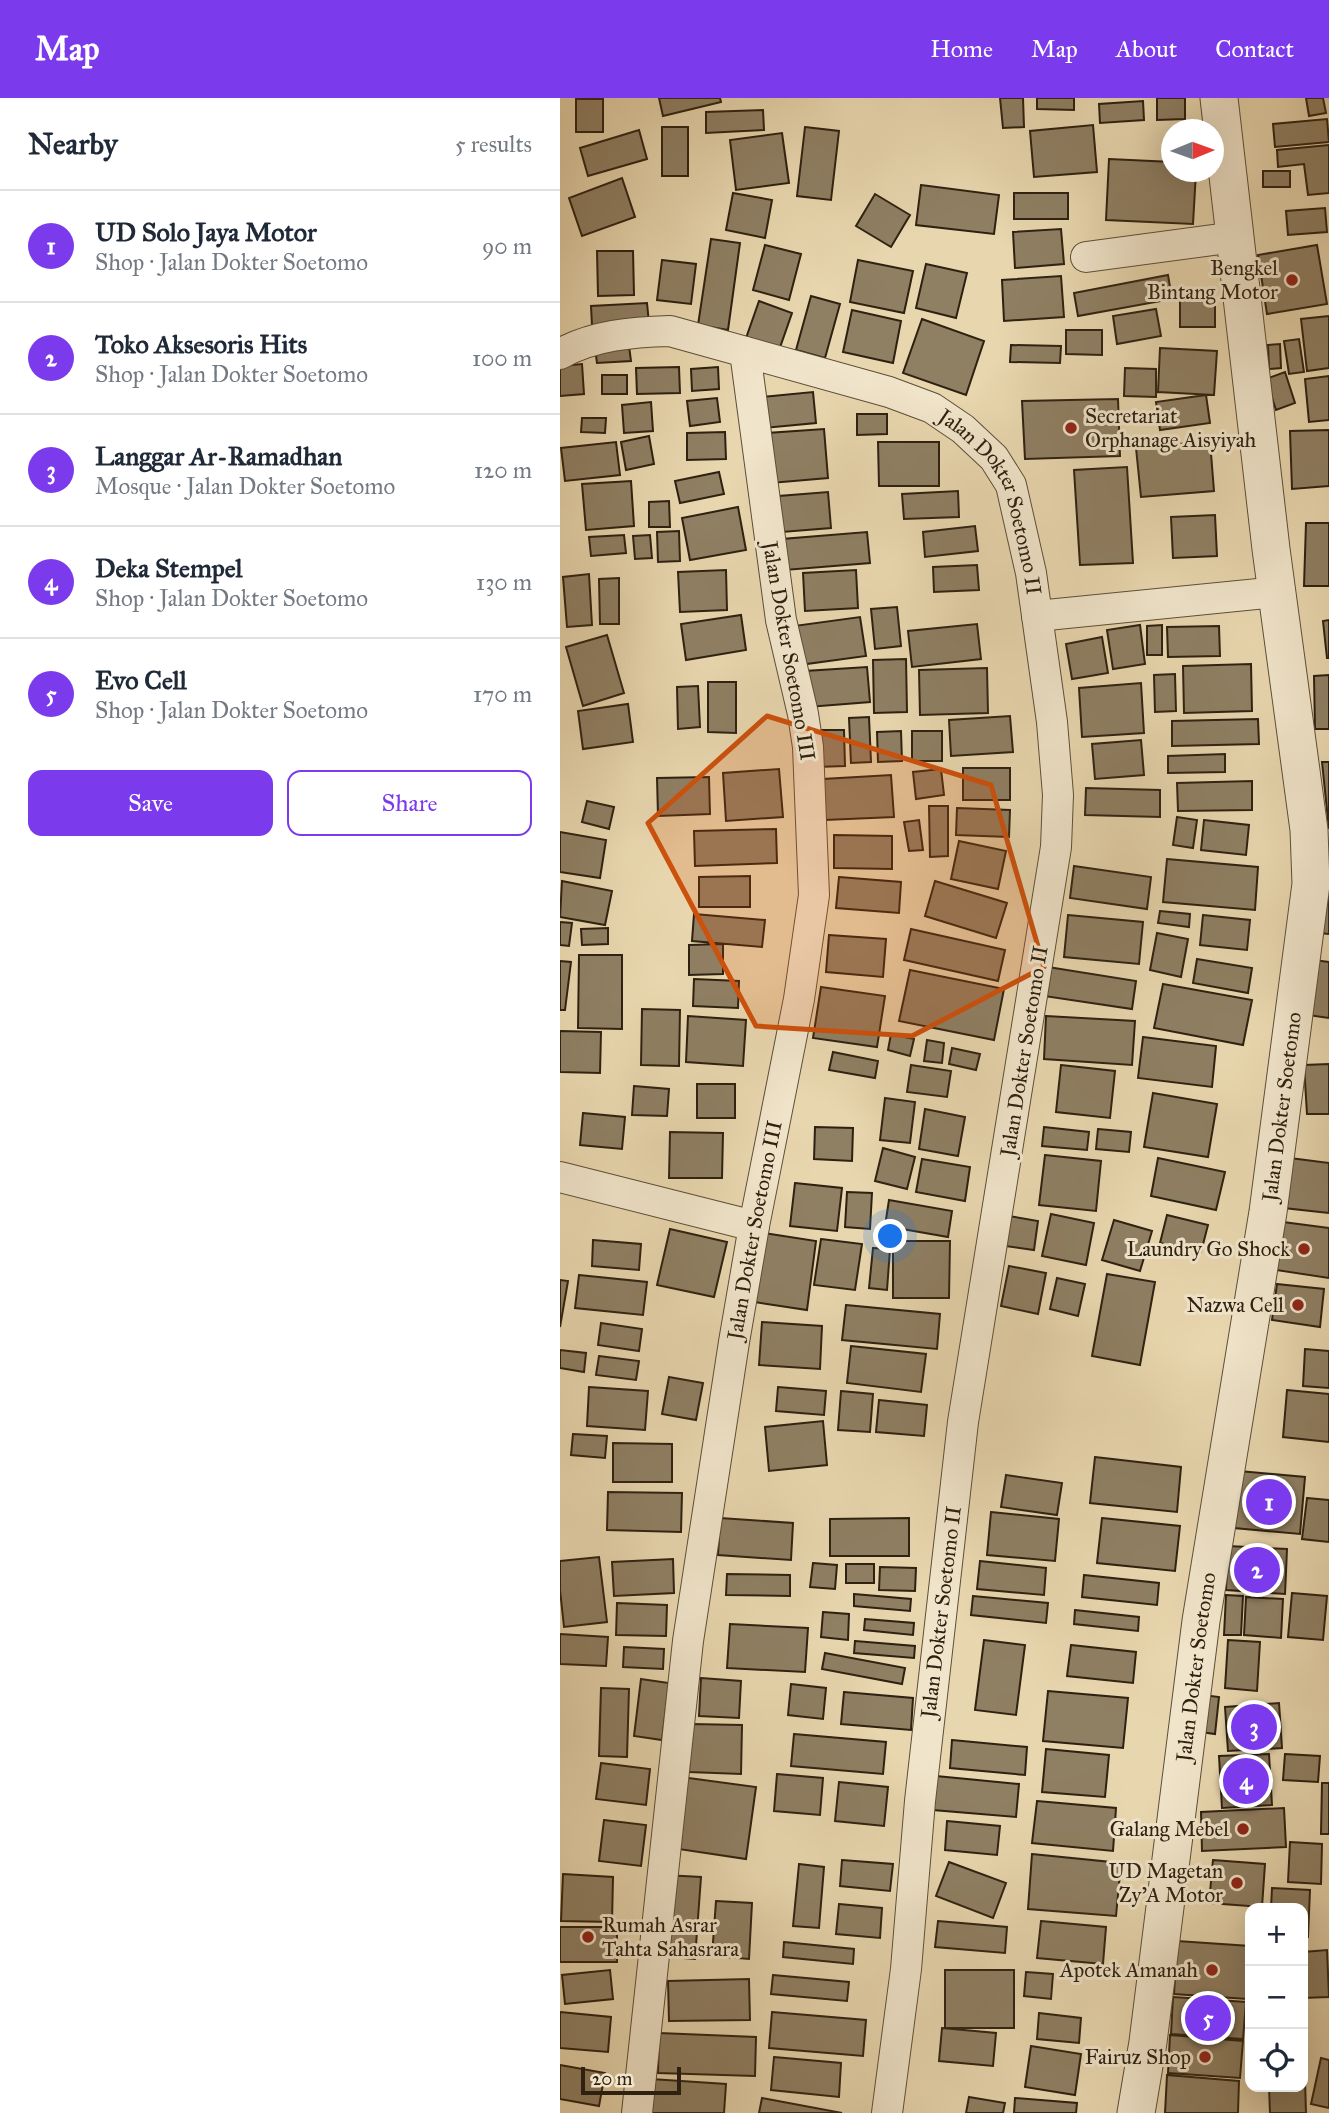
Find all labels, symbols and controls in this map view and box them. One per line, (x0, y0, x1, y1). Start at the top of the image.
text: Map (35, 29, 99, 69)
text: Home (930, 34, 993, 64)
text: Map (1031, 34, 1078, 64)
text: About (1116, 34, 1177, 64)
text: Contact (1215, 34, 1294, 64)
north arrow (1161, 119, 1224, 182)
text: Nearby (28, 126, 118, 162)
text: 5 results (455, 130, 532, 158)
text: UD Solo Jaya Motor (95, 216, 317, 248)
text: 1 (46, 232, 56, 260)
text: 90 m (482, 232, 532, 260)
text: Shop · Jalan Dokter Soetomo (95, 248, 368, 276)
place label: Bengkel Bintang Motor (1147, 255, 1278, 305)
marker: Bengkel Bintang Motor (1284, 272, 1300, 288)
text: Toko Aksesoris Hits (95, 328, 307, 360)
text: 2 (45, 344, 57, 372)
text: 100 m (472, 344, 532, 372)
text: Shop · Jalan Dokter Soetomo (95, 360, 368, 388)
street label: Jalan Dokter Soetomo II (932, 402, 1047, 597)
place label: Secretariat Orphanage Aisyiyah (1085, 403, 1257, 453)
marker: Secretariat Orphanage Aisyiyah (1063, 420, 1079, 436)
text: Langgar Ar-Ramadhan (95, 440, 342, 472)
text: 3 (46, 456, 56, 484)
text: 120 m (474, 456, 532, 484)
text: Mosque · Jalan Dokter Soetomo (95, 472, 395, 500)
street label: Jalan Dokter Soetomo III (757, 537, 821, 763)
text: Deka Stempel (95, 552, 243, 584)
text: 4 (45, 568, 57, 596)
text: 130 m (476, 568, 532, 596)
text: Shop · Jalan Dokter Soetomo (95, 584, 368, 612)
text: Evo Cell (95, 664, 187, 696)
text: 5 (46, 680, 56, 708)
text: 170 m (473, 680, 532, 708)
text: Shop · Jalan Dokter Soetomo (95, 696, 368, 724)
button: Save (28, 770, 273, 836)
button: Share (287, 770, 532, 836)
street label: Jalan Dokter Soetomo II (994, 944, 1054, 1160)
street label: Jalan Dokter Soetomo (1256, 1010, 1307, 1205)
street label: Jalan Dokter Soetomo III (721, 1118, 788, 1344)
your location (873, 1219, 907, 1253)
place label: Laundry Go Shock (1127, 1236, 1290, 1262)
marker: Laundry Go Shock (1296, 1241, 1312, 1257)
place label: Nazwa Cell (1187, 1292, 1284, 1318)
marker: Nazwa Cell (1290, 1297, 1306, 1313)
pin: 1 (1246, 1476, 1292, 1528)
street label: Jalan Dokter Soetomo II (915, 1505, 967, 1721)
pin: 2 (1234, 1544, 1280, 1596)
street label: Jalan Dokter Soetomo (1170, 1570, 1222, 1765)
pin: 3 (1231, 1701, 1277, 1753)
pin: 4 (1223, 1755, 1269, 1807)
place label: Galang Mebel (1110, 1816, 1229, 1842)
marker: Galang Mebel (1235, 1821, 1251, 1837)
place label: UD Magetan Zy'A Motor (1109, 1858, 1223, 1908)
marker: UD Magetan Zy'A Motor (1229, 1875, 1245, 1891)
map controls (1245, 1903, 1308, 2092)
button: + (1245, 1903, 1308, 1966)
place label: Rumah Asrar Tahta Sahasrara (602, 1912, 739, 1962)
marker: Rumah Asrar Tahta Sahasrara (580, 1929, 596, 1945)
place label: Apotek Amanah (1059, 1957, 1198, 1983)
marker: Apotek Amanah (1204, 1962, 1220, 1978)
button: − (1245, 1966, 1308, 2029)
pin: 5 (1185, 1992, 1231, 2044)
button: locate (1245, 2029, 1308, 2092)
place label: Fairuz Shop (1085, 2044, 1191, 2070)
marker: Fairuz Shop (1197, 2049, 1213, 2065)
scale bar (581, 2064, 681, 2096)
text: 20 m (592, 2067, 633, 2090)

